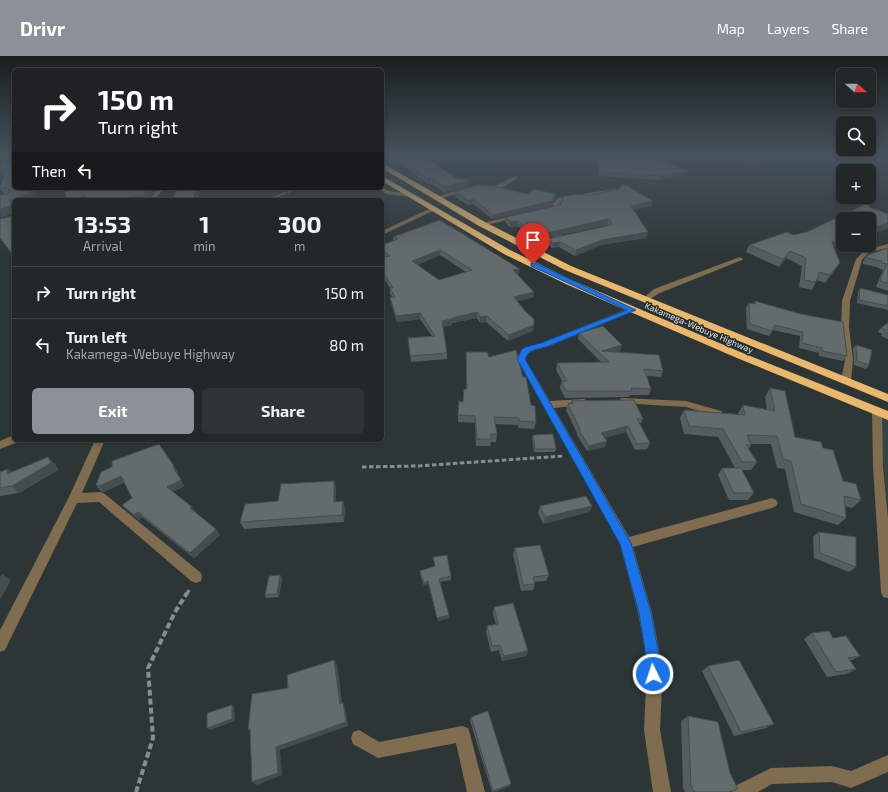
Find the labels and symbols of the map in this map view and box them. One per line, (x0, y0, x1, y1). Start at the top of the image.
north arrow (836, 68, 876, 108)
pin (516, 223, 550, 264)
street label: Kakamega-Webuye Highway (643, 300, 755, 356)
position arrow (632, 653, 674, 695)

